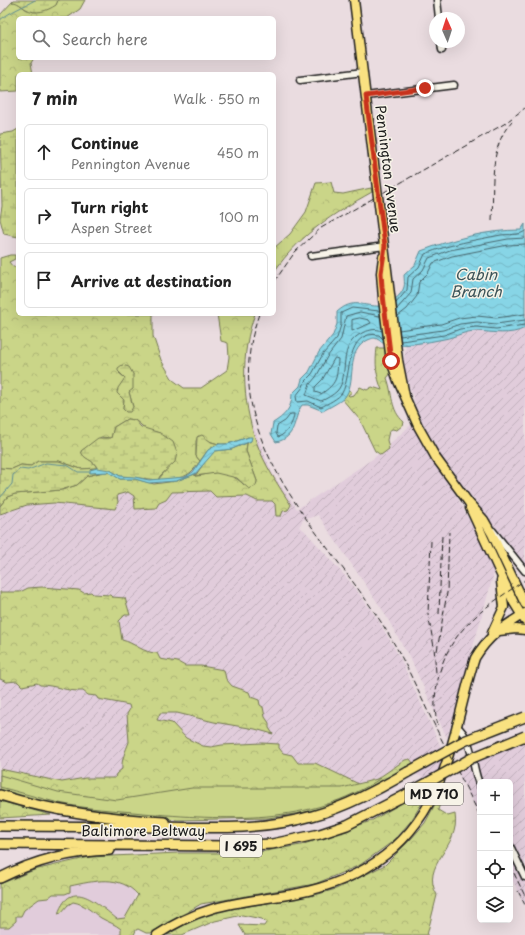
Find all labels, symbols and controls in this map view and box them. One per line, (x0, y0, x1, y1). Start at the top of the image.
north arrow (429, 12, 465, 48)
search box (16, 16, 276, 60)
icon: search (30, 27, 52, 49)
text: Search here (62, 27, 148, 50)
route end (416, 79, 434, 97)
text: 7 min (32, 85, 78, 111)
text: Walk · 550 m (173, 89, 260, 108)
street label: Pennington Avenue (370, 104, 407, 234)
text: Continue (71, 131, 139, 154)
icon: ahead (33, 141, 55, 163)
text: 450 m (217, 143, 259, 162)
text: Pennington Avenue (71, 154, 190, 173)
text: Turn right (71, 195, 148, 218)
icon: right (33, 205, 55, 227)
text: 100 m (219, 207, 259, 226)
text: Aspen Street (71, 218, 152, 237)
water label: Cabin Branch (450, 262, 502, 302)
icon: arrive (33, 269, 55, 291)
text: Arrive at destination (71, 269, 232, 292)
route start (382, 352, 400, 370)
map controls (477, 779, 513, 923)
button: + (477, 779, 513, 815)
road number: MD 710 (405, 783, 463, 805)
button: − (477, 815, 513, 851)
street label: Baltimore Beltway (81, 820, 205, 841)
road number: I 695 (220, 835, 262, 857)
button: locate (477, 851, 513, 887)
button: layers (477, 887, 513, 923)

